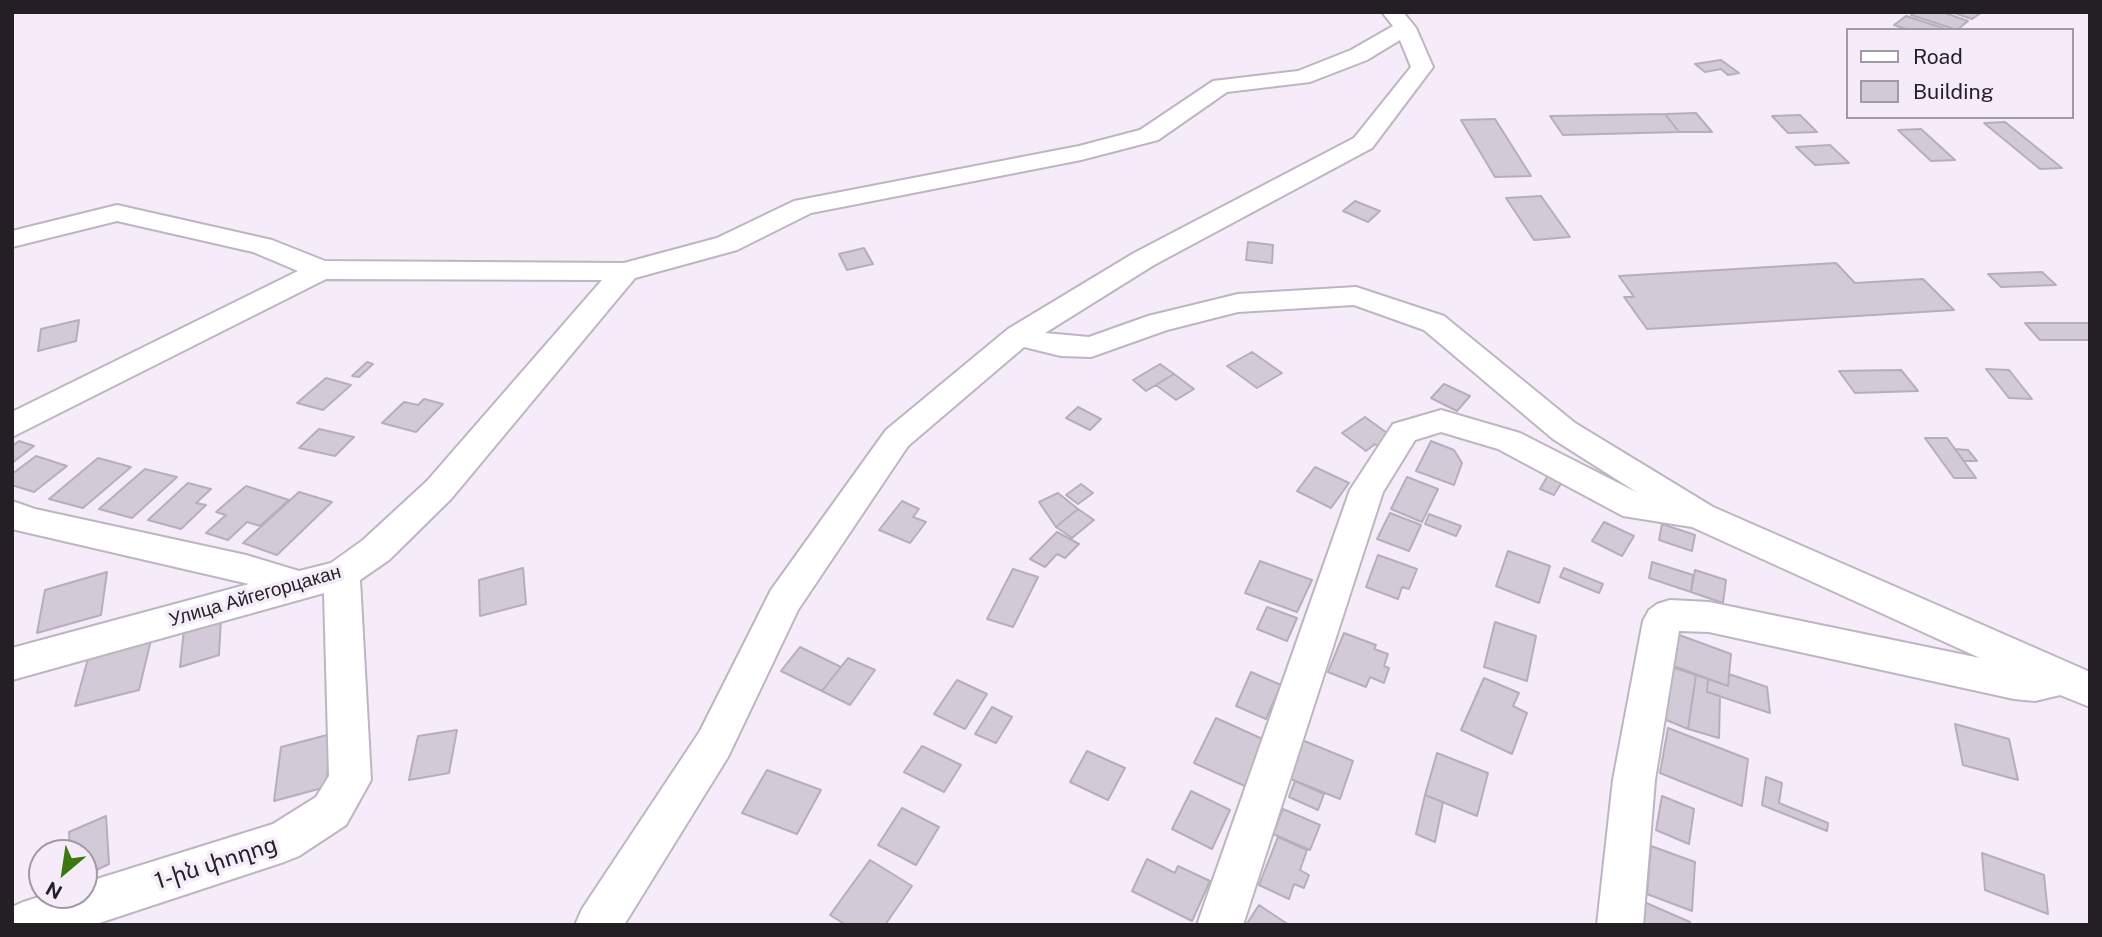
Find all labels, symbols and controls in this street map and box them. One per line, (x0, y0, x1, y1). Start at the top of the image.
legend (1846, 28, 2074, 119)
text: Road (1913, 44, 1963, 69)
text: Building (1913, 79, 1994, 104)
street label: Улица Айгегорцакан (166, 561, 344, 631)
street label: 1-ին փողոց (151, 830, 281, 896)
north arrow (28, 839, 98, 909)
text: N (42, 877, 66, 904)

